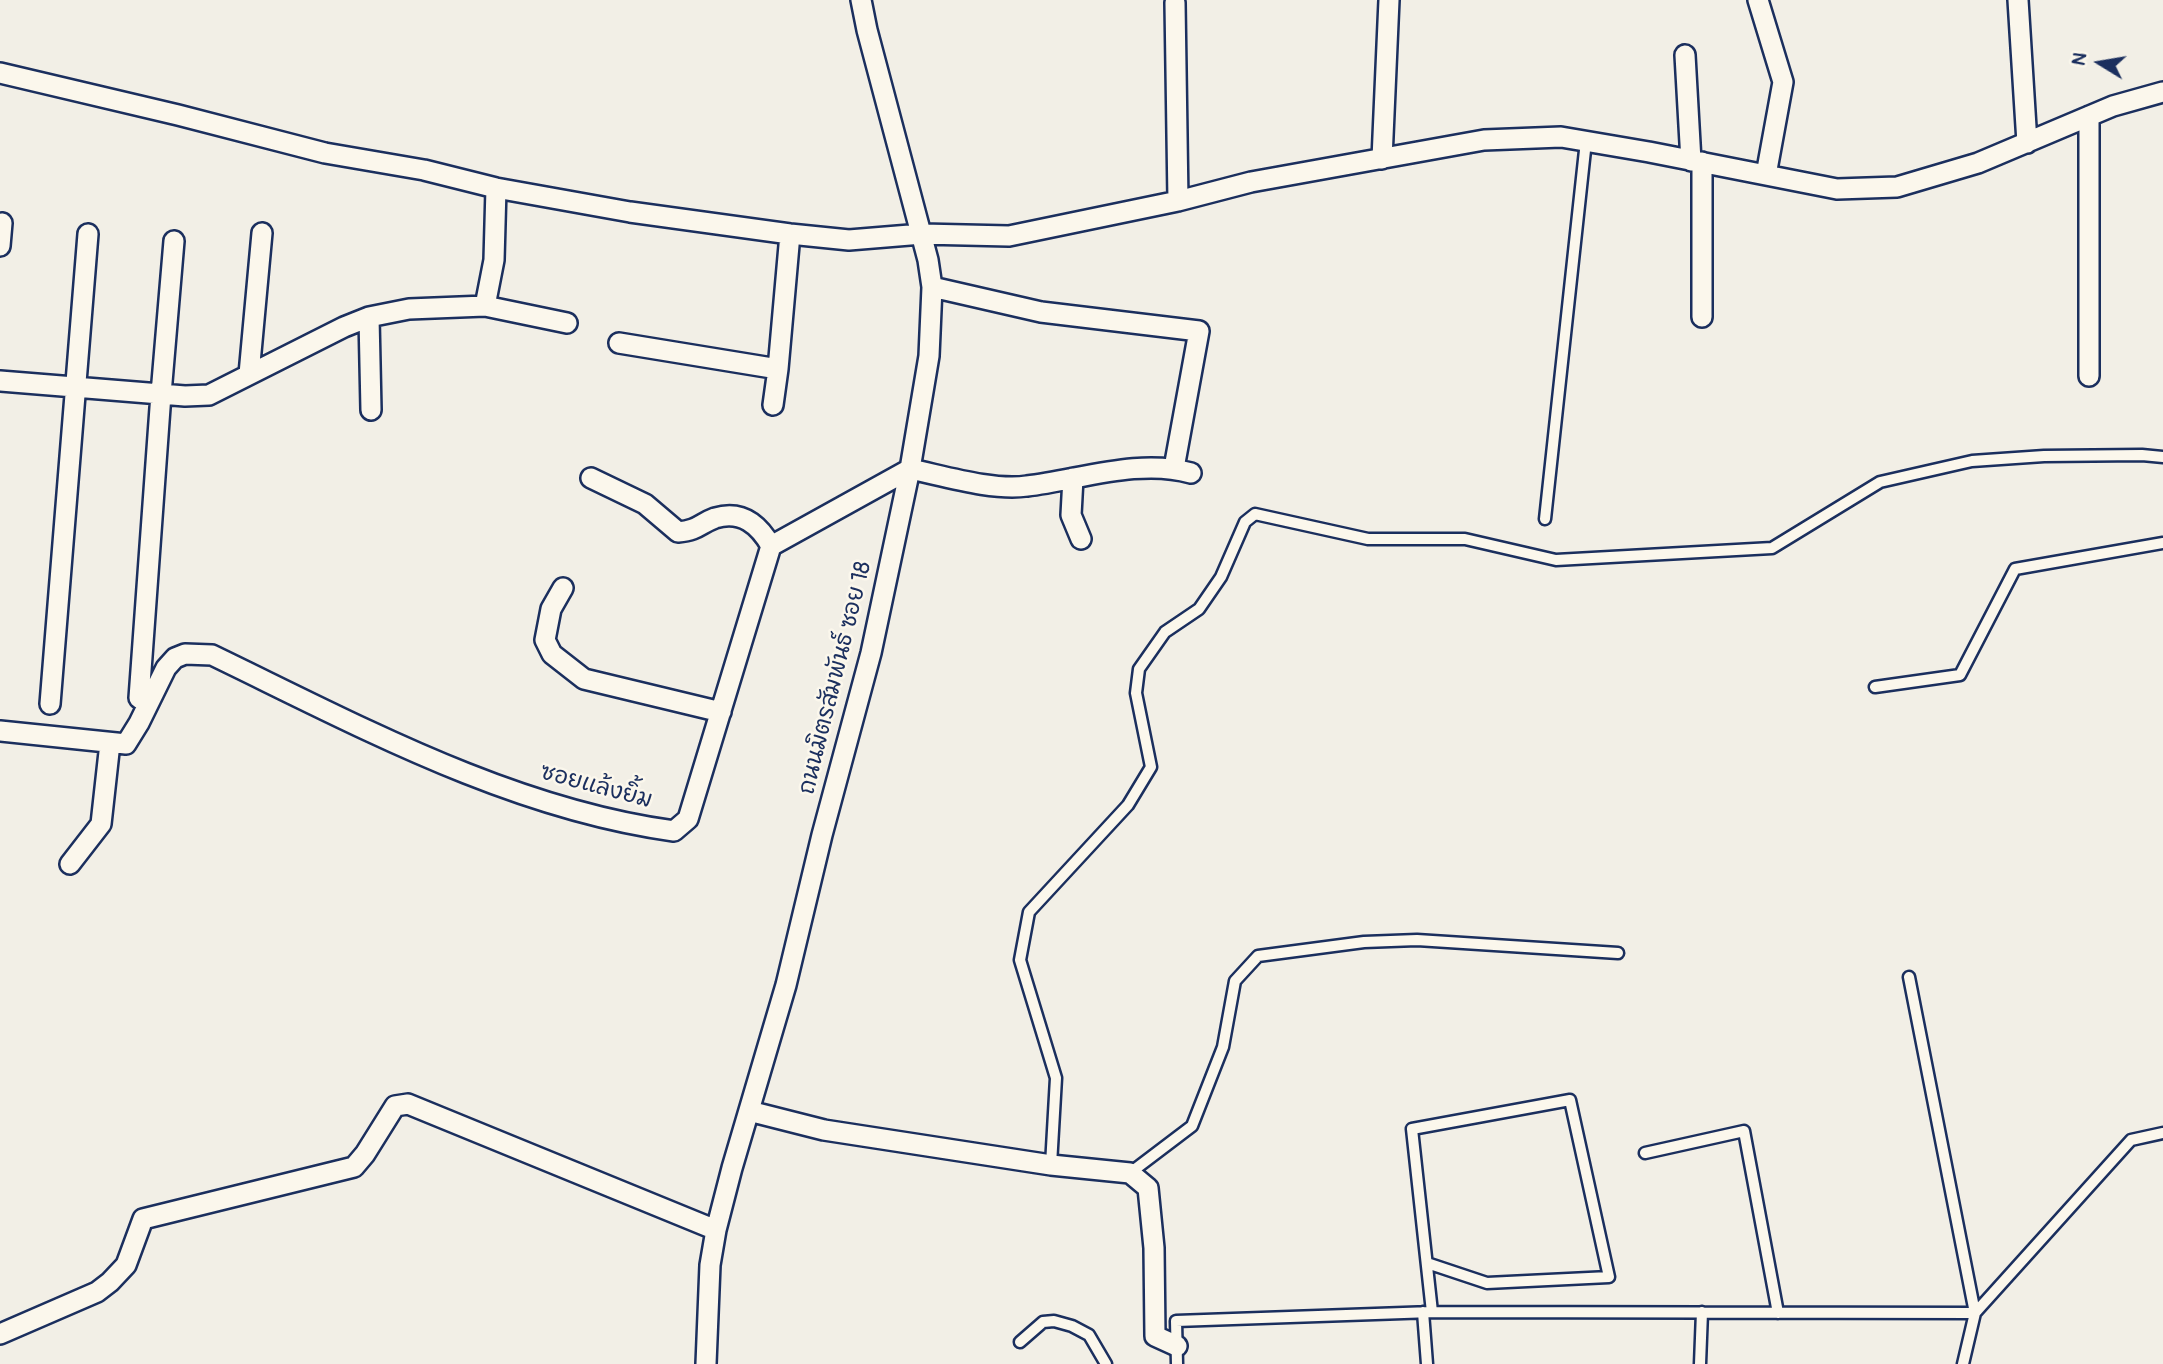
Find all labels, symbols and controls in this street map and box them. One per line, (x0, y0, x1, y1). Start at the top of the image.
north arrow (2065, 28, 2135, 98)
text: N (2066, 50, 2092, 68)
street label: ถนนมิตรสัมพันธ์ ซอย 18 (794, 559, 878, 797)
street label: ซอยแล้งยิ้ม (537, 759, 655, 815)

